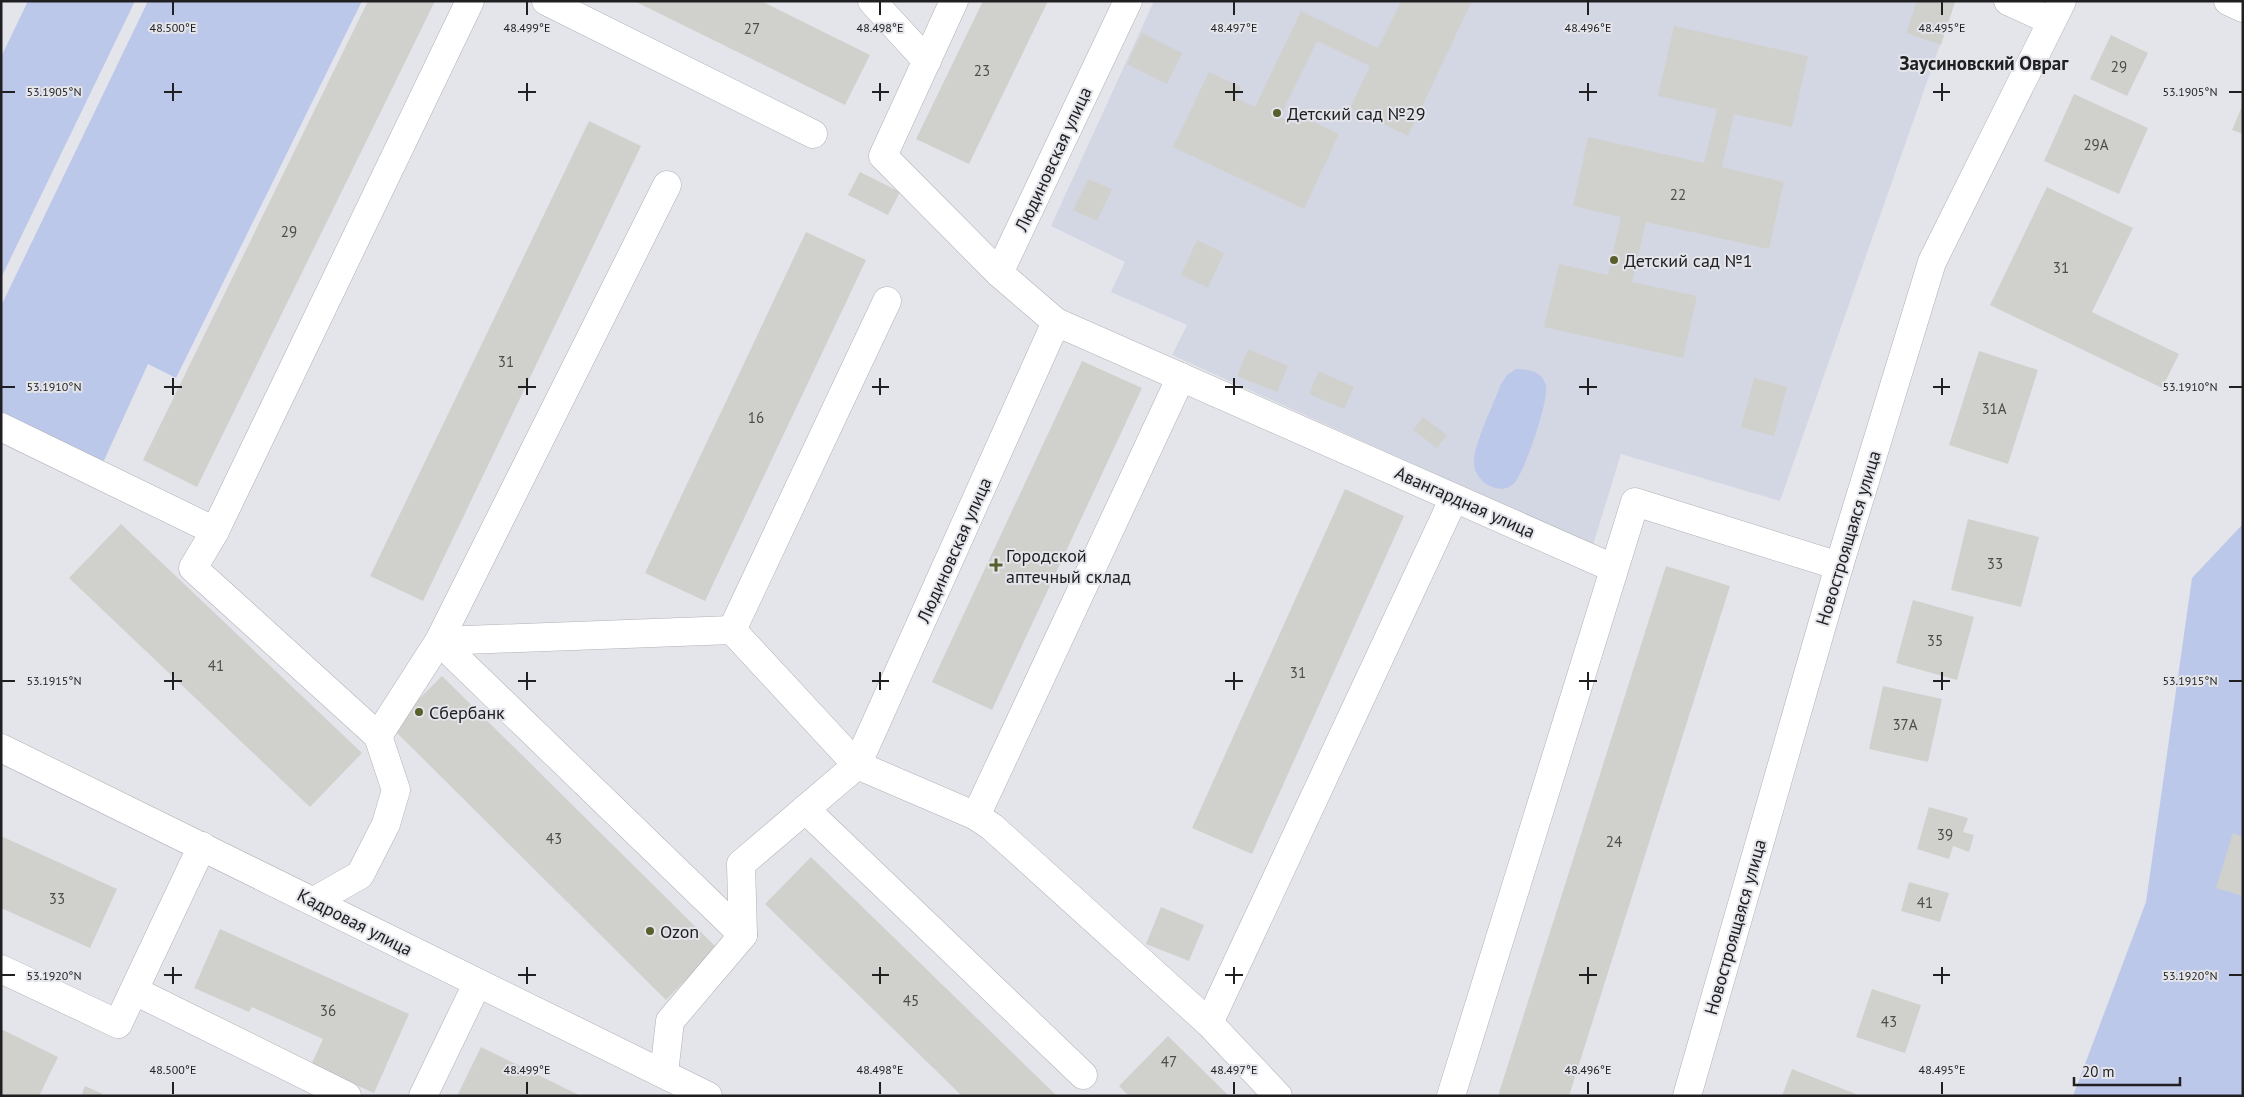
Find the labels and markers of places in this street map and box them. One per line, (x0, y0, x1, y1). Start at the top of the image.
place label: Детский сад №29 (1287, 102, 1425, 125)
marker: Детский сад №29 (1271, 107, 1283, 119)
place label: Детский сад №1 (1624, 249, 1753, 272)
marker: Детский сад №1 (1608, 254, 1620, 266)
place label: Городской аптечный склад (1006, 544, 1131, 588)
marker: Городской аптечный склад (990, 559, 1002, 571)
place label: Сбербанк (429, 701, 505, 724)
marker: Сбербанк (413, 706, 425, 718)
place label: Ozon (660, 920, 699, 943)
marker: Ozon (644, 925, 656, 937)

